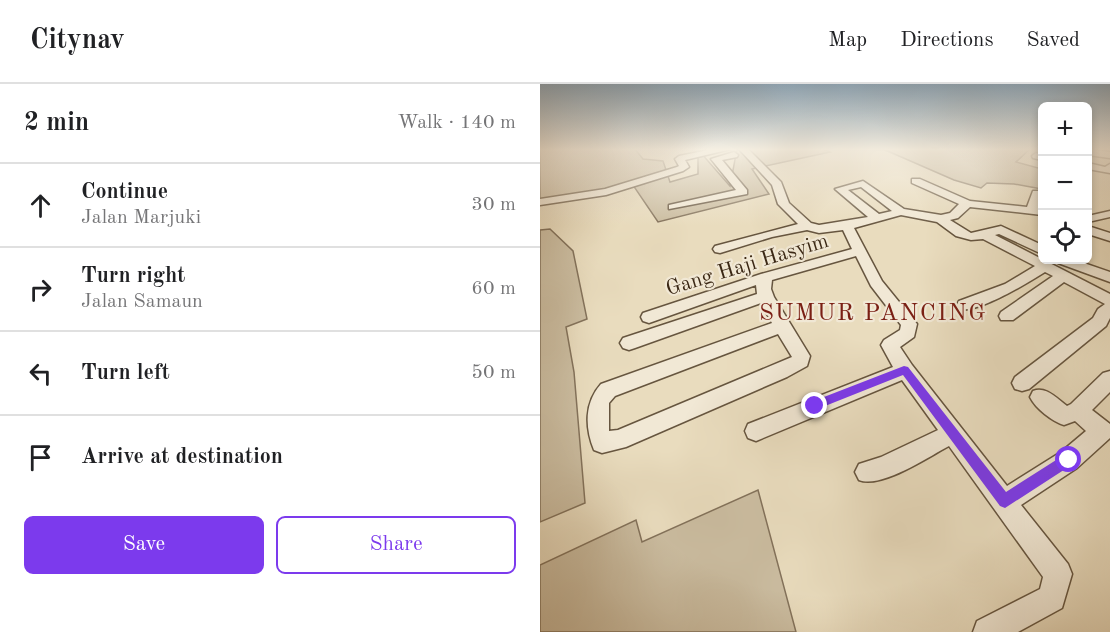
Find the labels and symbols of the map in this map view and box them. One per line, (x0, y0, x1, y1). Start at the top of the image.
street label: Gang Haji Hasyim (664, 231, 831, 300)
district label: SUMUR PANCING (759, 302, 987, 326)
route end (801, 392, 827, 418)
route start (1055, 446, 1081, 472)

